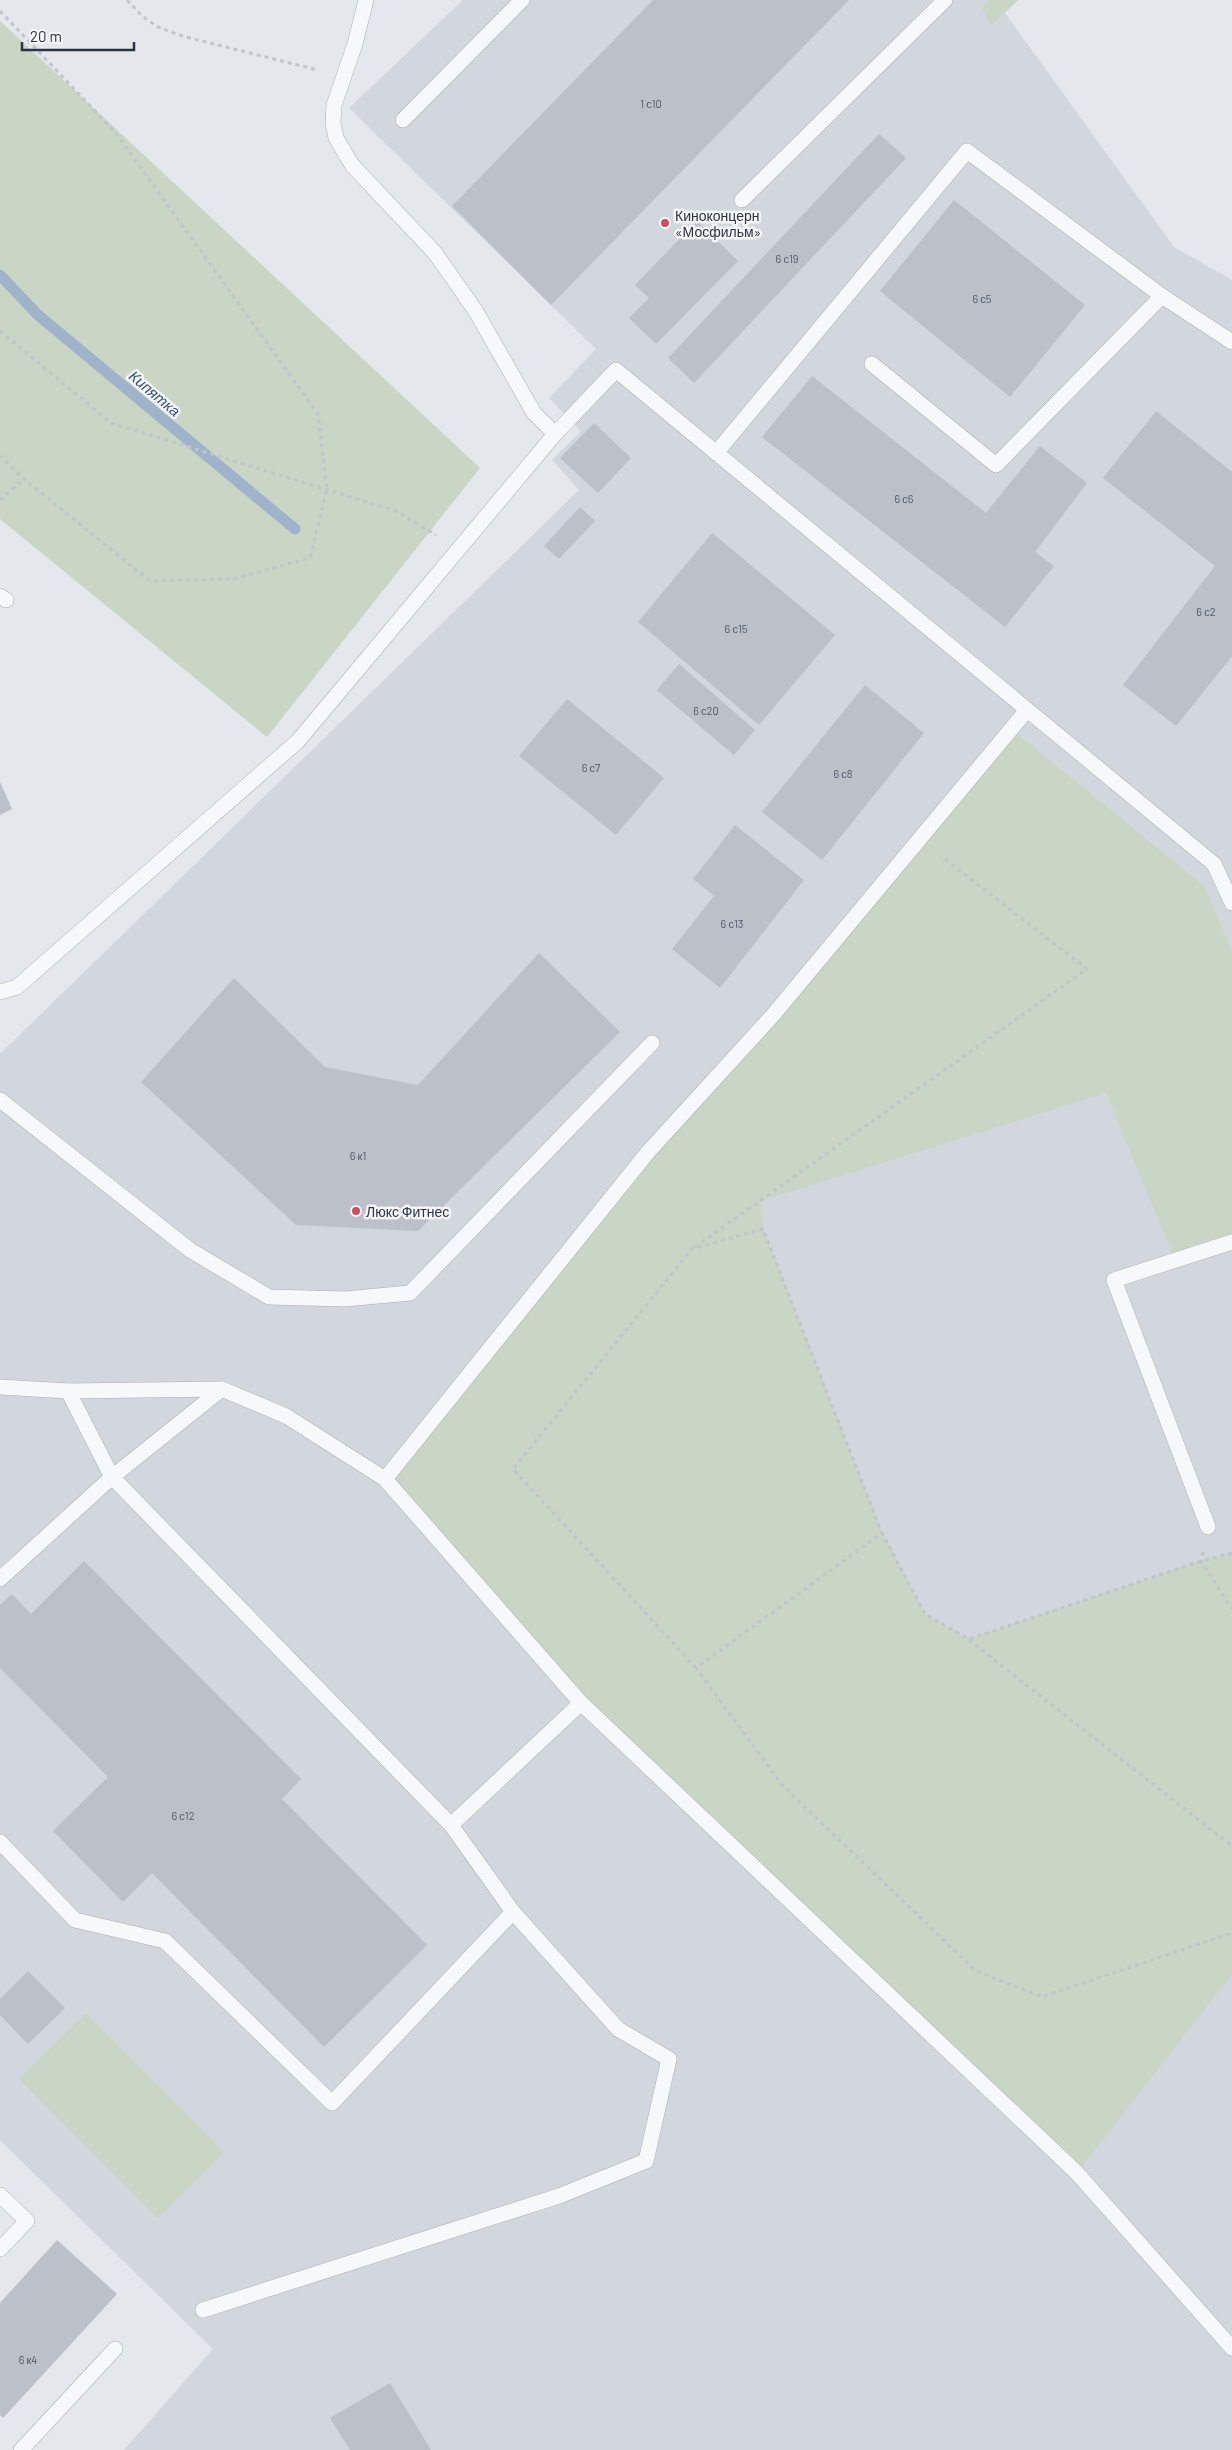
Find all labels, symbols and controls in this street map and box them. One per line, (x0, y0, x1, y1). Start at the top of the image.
scale bar (22, 20, 135, 52)
text: 20 m (30, 27, 62, 45)
house number: 1 с10 (640, 97, 662, 110)
place label: Киноконцерн «Мосфильм» (675, 207, 761, 240)
marker: Киноконцерн «Мосфильм» (659, 217, 671, 229)
house number: 6 с19 (776, 252, 799, 265)
house number: 6 с5 (972, 292, 992, 305)
water label: Кипятка (126, 366, 184, 420)
house number: 6 с6 (894, 492, 914, 505)
house number: 6 с2 (1196, 605, 1216, 618)
house number: 6 с15 (725, 622, 748, 635)
house number: 6 с20 (693, 704, 719, 717)
house number: 6 с7 (582, 761, 600, 774)
house number: 6 с8 (833, 767, 853, 780)
house number: 6 с13 (721, 917, 743, 930)
house number: 6 к1 (350, 1149, 366, 1162)
place label: Люкс Фитнес (366, 1203, 449, 1220)
marker: Люкс Фитнес (350, 1205, 362, 1217)
house number: 6 с12 (171, 1809, 195, 1822)
house number: 6 к4 (19, 2353, 37, 2366)

